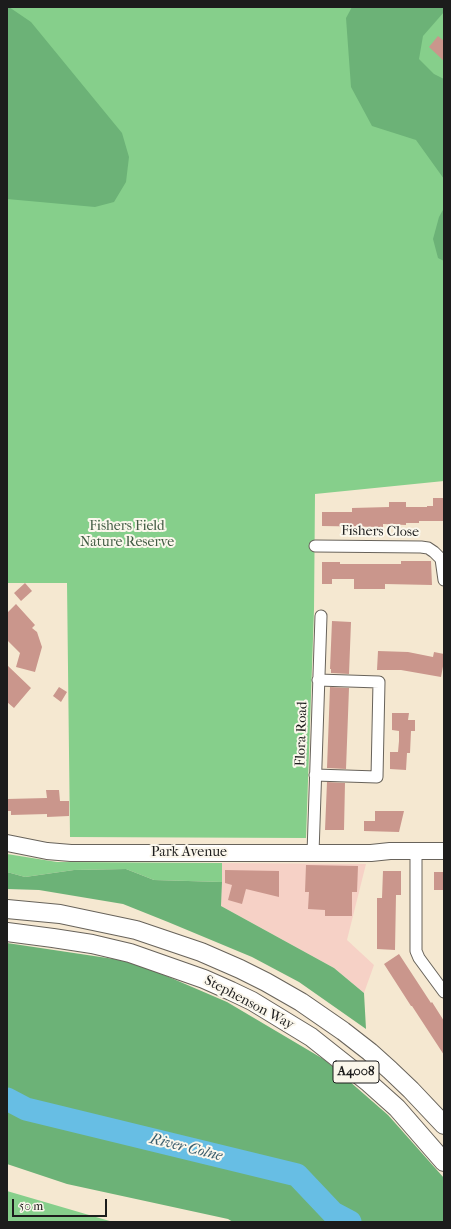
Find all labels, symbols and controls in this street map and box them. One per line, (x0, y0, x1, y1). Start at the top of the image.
park label: Fishers Field Nature Reserve (80, 519, 174, 552)
street label: Fishers Close (341, 523, 419, 541)
street label: Flora Road (292, 701, 312, 767)
street label: Park Avenue (151, 845, 227, 861)
street label: Stephenson Way (201, 972, 297, 1034)
road number: A4008 (333, 1061, 379, 1083)
water label: River Colne (148, 1130, 224, 1166)
scale bar (14, 1191, 109, 1217)
text: 50 m (19, 1199, 43, 1213)

